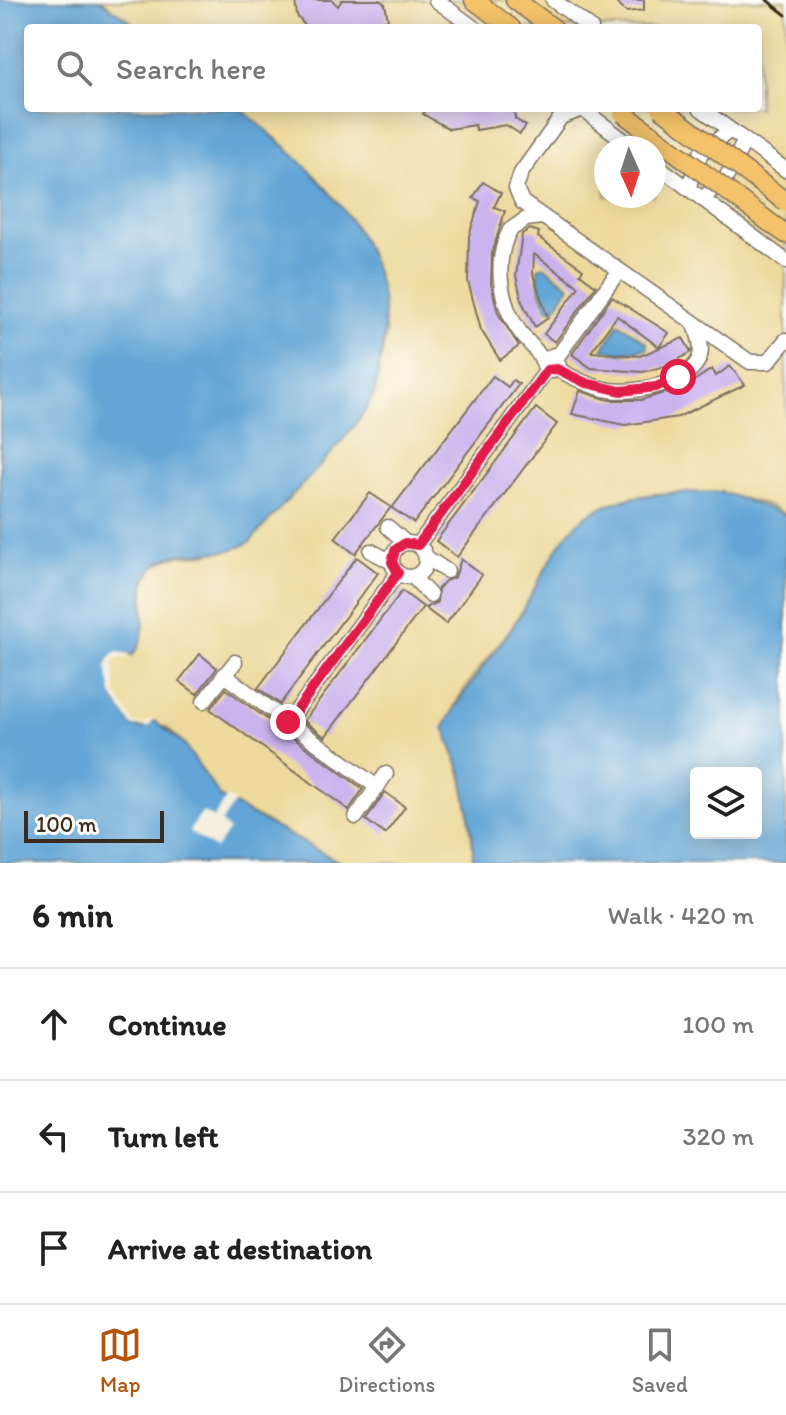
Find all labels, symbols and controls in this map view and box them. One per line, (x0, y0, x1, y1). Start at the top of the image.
search box (24, 24, 762, 112)
icon: search (52, 46, 96, 90)
text: Search here (116, 50, 266, 87)
north arrow (594, 136, 666, 208)
route start (660, 359, 696, 395)
route end (270, 704, 306, 740)
map controls (690, 767, 762, 839)
button: layers (690, 767, 762, 839)
scale bar (24, 807, 164, 843)
text: 100 m (36, 811, 97, 838)
text: 6 min (32, 895, 113, 936)
text: Walk · 420 m (608, 899, 754, 931)
icon: ahead (32, 1002, 76, 1046)
text: Continue (108, 1006, 227, 1043)
text: 100 m (682, 1008, 754, 1040)
icon: left (32, 1114, 76, 1158)
text: Turn left (108, 1118, 219, 1155)
text: 320 m (682, 1120, 754, 1152)
icon: arrive (32, 1226, 76, 1270)
text: Arrive at destination (108, 1230, 372, 1267)
tab: Map (98, 1323, 142, 1398)
tab: Directions (339, 1323, 435, 1398)
tab: Saved (632, 1323, 688, 1398)

